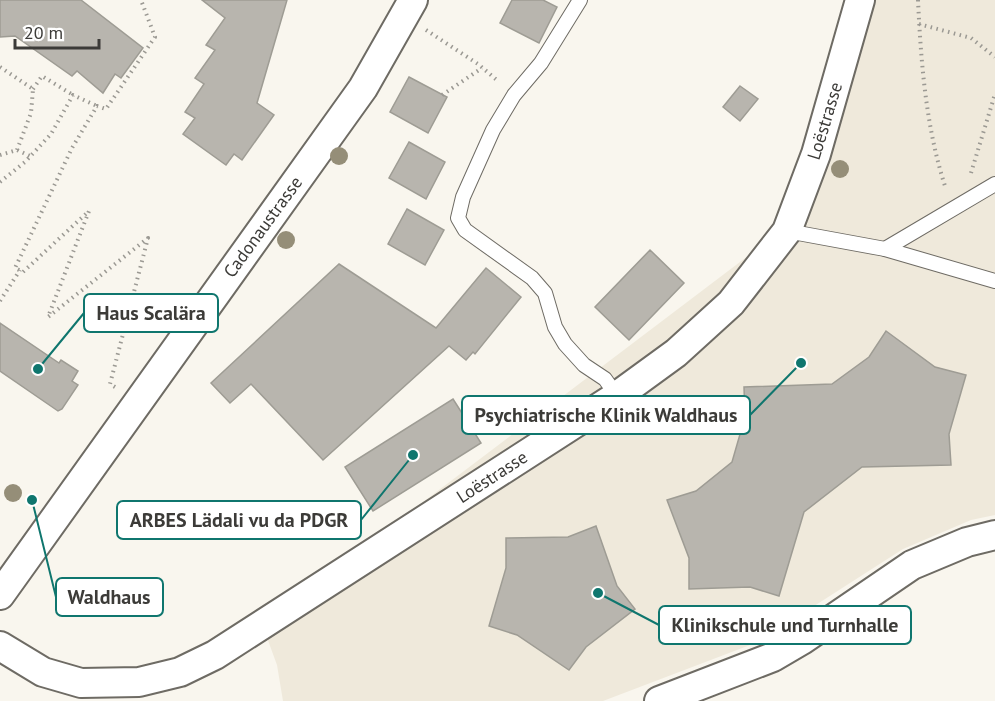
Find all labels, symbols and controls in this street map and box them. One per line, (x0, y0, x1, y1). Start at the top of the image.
scale bar (15, 12, 99, 50)
text: 20 m (24, 21, 63, 44)
street label: Loëstrasse (802, 79, 847, 163)
street label: Cadonaustrasse (218, 172, 307, 282)
callout: Haus Scalära (84, 294, 218, 332)
text: Haus Scalära (96, 300, 206, 326)
callout: Psychiatrische Klinik Waldhaus (462, 396, 750, 434)
text: Psychiatrische Klinik Waldhaus (475, 402, 737, 428)
street label: Loëstrasse (452, 445, 532, 508)
callout: ARBES Lädali vu da PDGR (117, 501, 361, 539)
text: ARBES Lädali vu da PDGR (130, 507, 348, 533)
callout: Waldhaus (56, 578, 163, 616)
text: Waldhaus (68, 584, 150, 610)
callout: Klinikschule und Turnhalle (659, 606, 911, 644)
text: Klinikschule und Turnhalle (671, 612, 899, 638)

